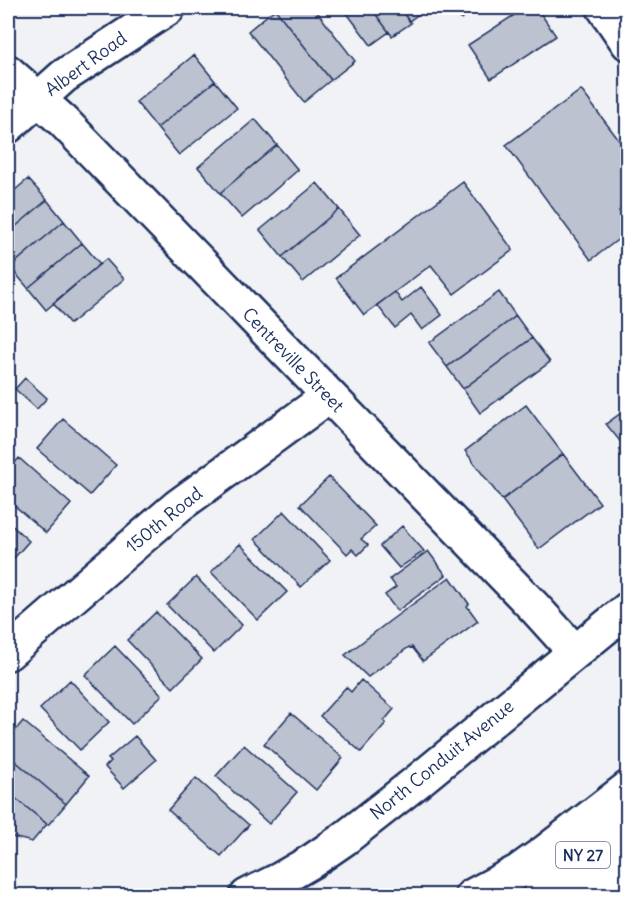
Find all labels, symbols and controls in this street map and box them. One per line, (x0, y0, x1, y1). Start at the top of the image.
street label: Albert Road (40, 26, 131, 101)
street label: Centreville Street (238, 302, 349, 417)
street label: 150th Road (121, 481, 207, 558)
street label: North Conduit Avenue (365, 695, 518, 825)
road number: NY 27 (556, 842, 610, 868)

